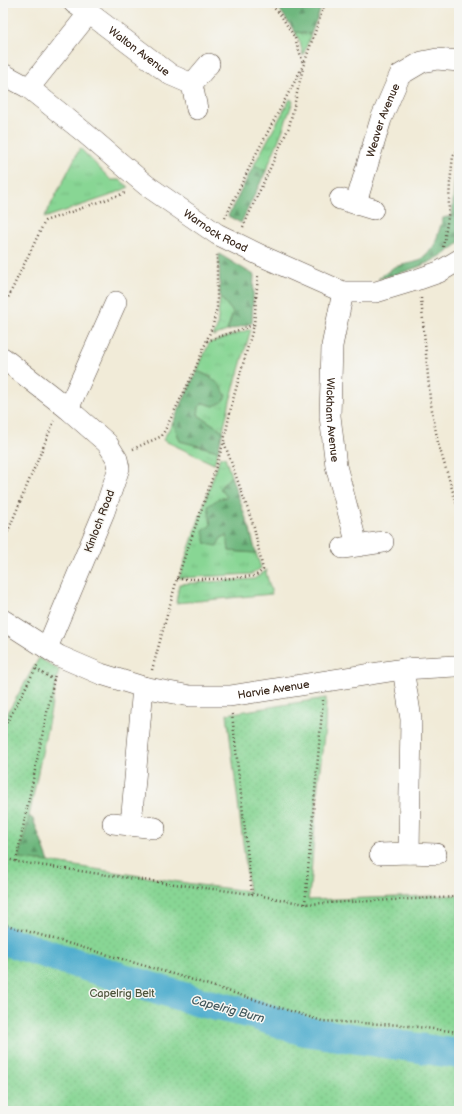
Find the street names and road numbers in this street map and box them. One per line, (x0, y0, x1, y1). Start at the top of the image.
street label: Walton Avenue (106, 24, 173, 79)
street label: Weaver Avenue (364, 81, 403, 159)
street label: Warnock Road (181, 207, 250, 255)
street label: Wickham Avenue (323, 377, 342, 463)
street label: Kinloch Road (82, 488, 117, 554)
street label: Harvie Avenue (237, 678, 311, 702)

